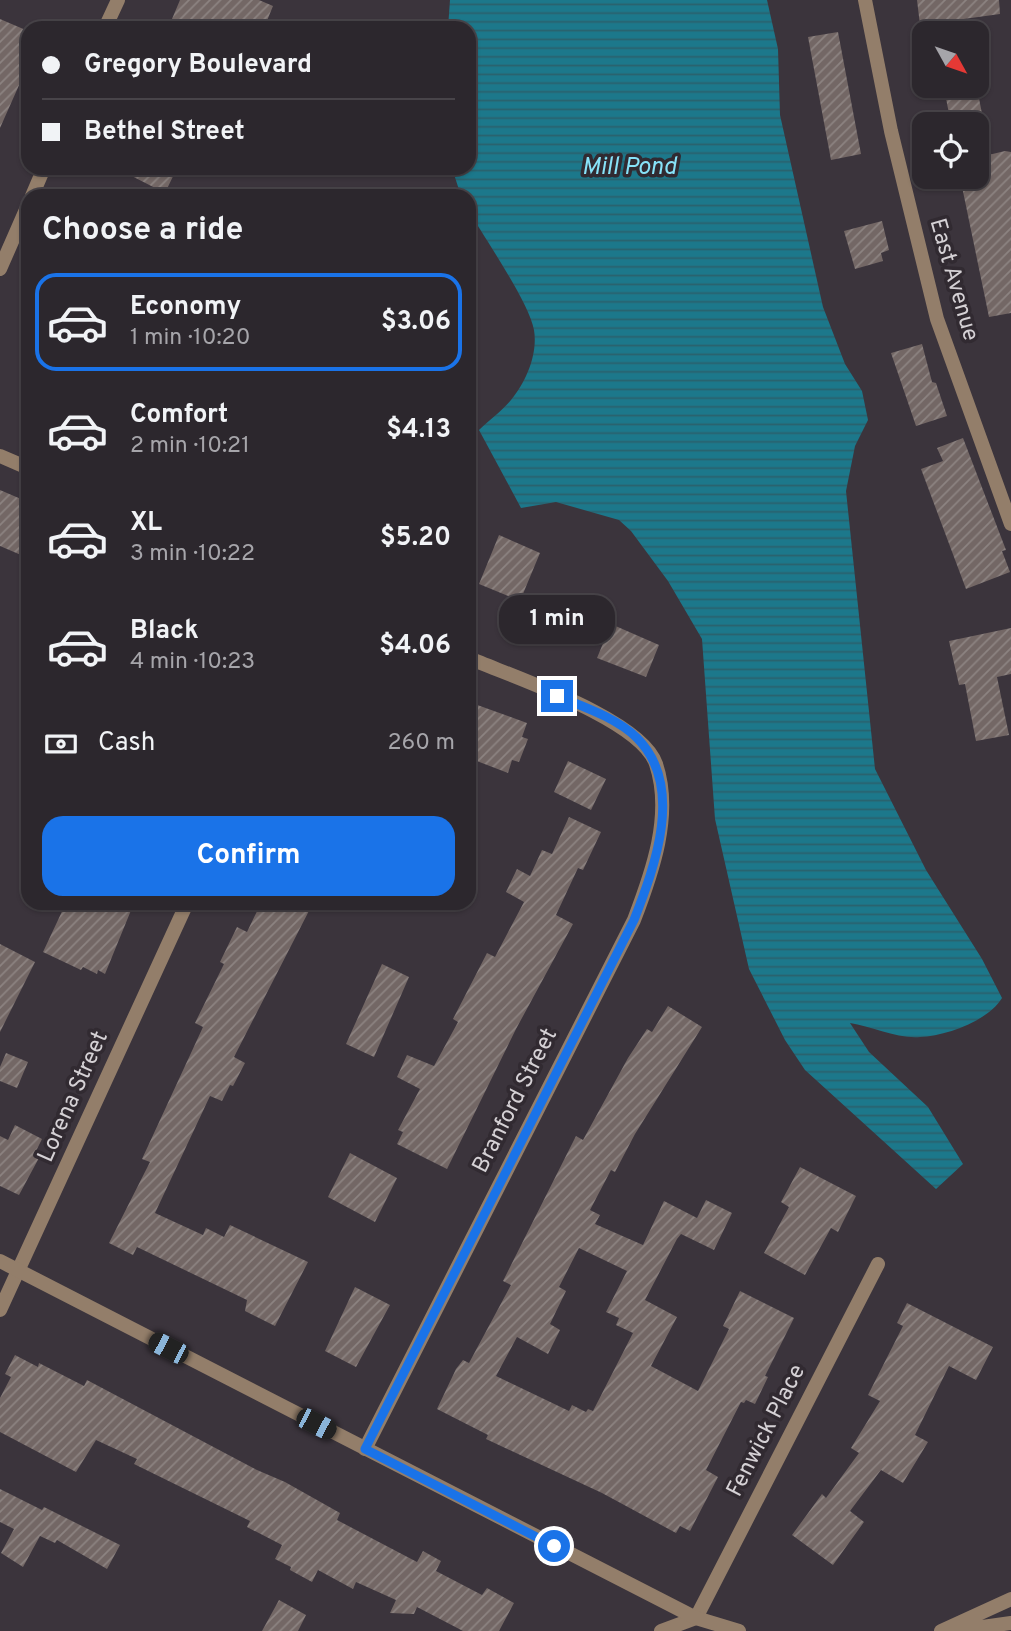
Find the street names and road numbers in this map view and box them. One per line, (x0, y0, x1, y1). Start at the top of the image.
street label: East Avenue (922, 215, 984, 345)
street label: Branford Street (467, 1024, 565, 1178)
street label: Lorena Street (32, 1027, 116, 1167)
street label: Fenwick Place (721, 1360, 813, 1502)

